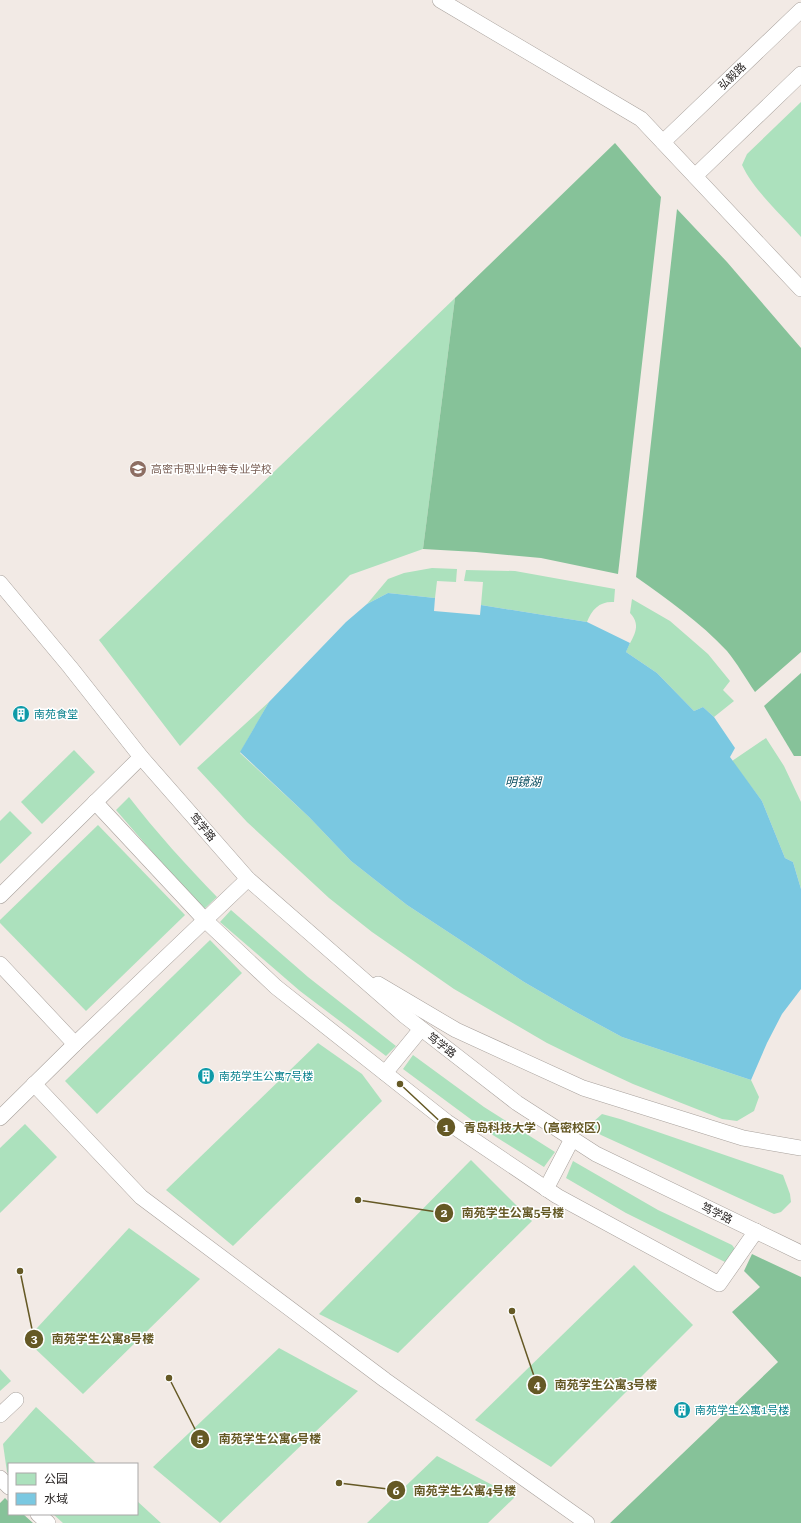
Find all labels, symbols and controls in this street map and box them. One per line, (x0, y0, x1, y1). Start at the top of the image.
street label: 弘毅路 (716, 60, 749, 92)
school or university icon: 高密市职业中等专业学校 (128, 459, 148, 479)
place label: 高密市职业中等专业学校 (151, 463, 272, 476)
building icon: 南苑食堂 (11, 704, 31, 724)
place label: 南苑食堂 (34, 708, 78, 721)
water label: 明镜湖 (505, 775, 543, 789)
street label: 笃学路 (187, 811, 218, 844)
street label: 笃学路 (425, 1030, 459, 1061)
building icon: 南苑学生公寓7号楼 (196, 1066, 216, 1086)
place label: 南苑学生公寓7号楼 (219, 1070, 313, 1083)
callout: 青岛科技大学（高密校区） (436, 1115, 616, 1139)
text: 1 (443, 1121, 450, 1135)
text: 青岛科技大学（高密校区） (464, 1121, 608, 1135)
street label: 笃学路 (699, 1200, 734, 1227)
callout: 南苑学生公寓5号楼 (434, 1201, 572, 1225)
text: 2 (441, 1206, 448, 1220)
text: 南苑学生公寓5号楼 (462, 1206, 564, 1220)
callout: 南苑学生公寓8号楼 (24, 1327, 163, 1351)
text: 3 (31, 1332, 38, 1346)
text: 南苑学生公寓8号楼 (52, 1332, 154, 1346)
callout: 南苑学生公寓3号楼 (527, 1373, 665, 1397)
text: 4 (534, 1378, 541, 1392)
text: 南苑学生公寓3号楼 (555, 1378, 657, 1392)
building icon: 南苑学生公寓1号楼 (672, 1400, 692, 1420)
place label: 南苑学生公寓1号楼 (695, 1404, 789, 1417)
callout: 南苑学生公寓6号楼 (190, 1427, 329, 1451)
text: 5 (197, 1432, 204, 1446)
text: 南苑学生公寓6号楼 (219, 1432, 321, 1446)
legend (8, 1463, 138, 1515)
text: 公园 (44, 1472, 68, 1486)
callout: 南苑学生公寓4号楼 (386, 1478, 525, 1502)
text: 6 (393, 1484, 400, 1498)
text: 南苑学生公寓4号楼 (414, 1484, 516, 1498)
text: 水域 (44, 1492, 68, 1506)

